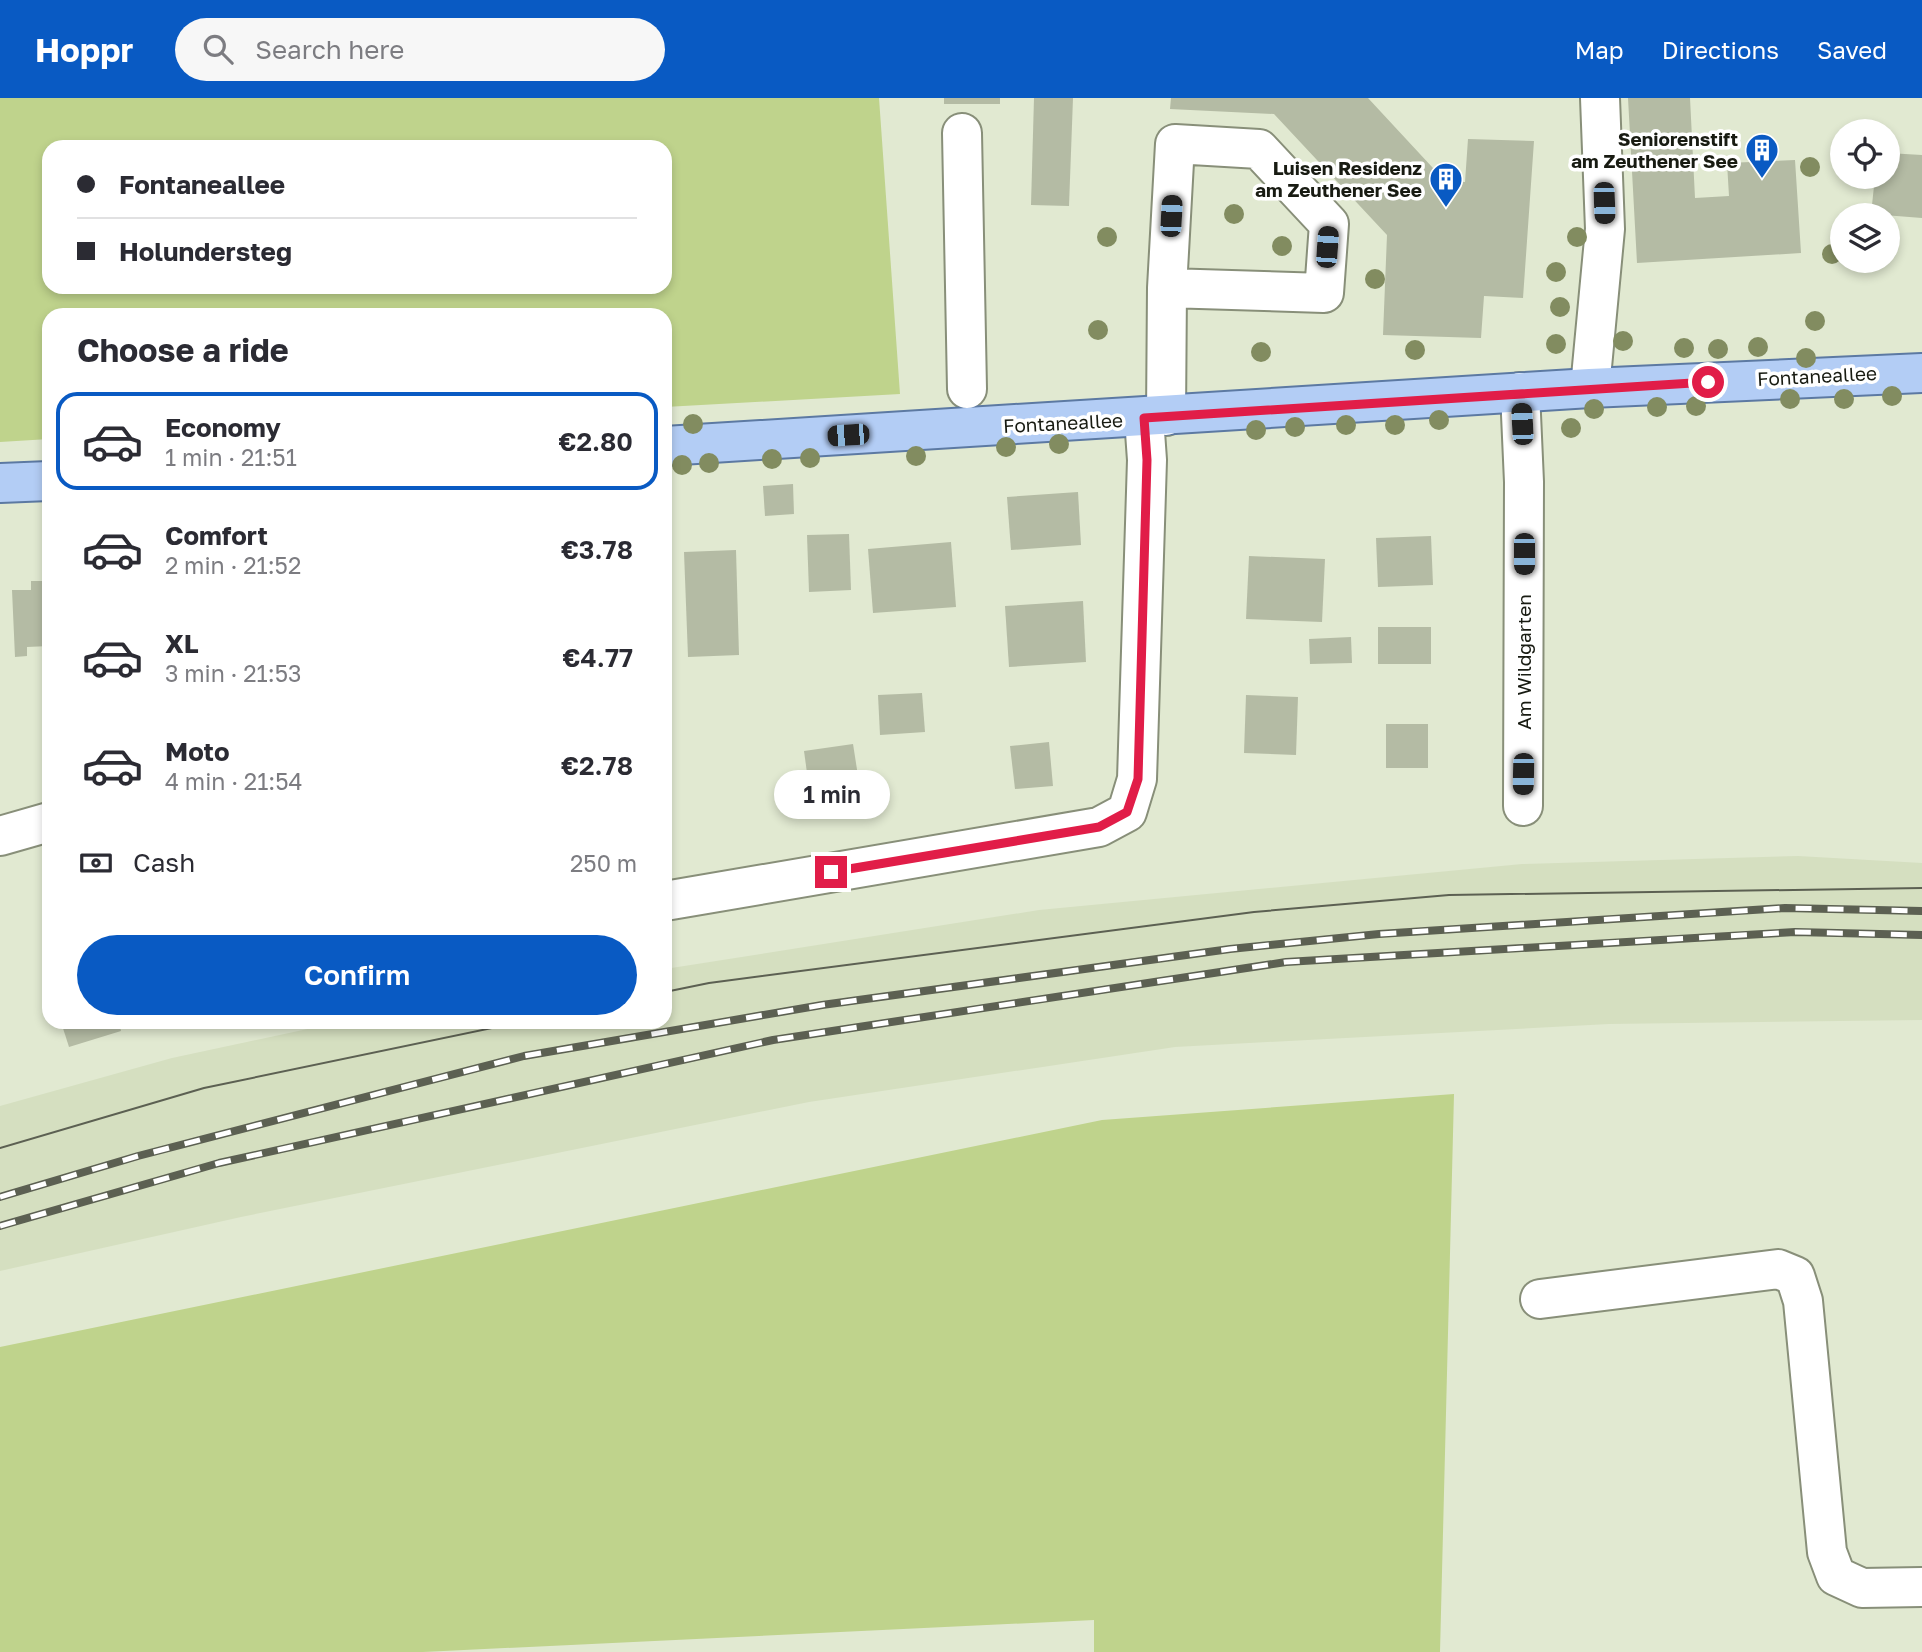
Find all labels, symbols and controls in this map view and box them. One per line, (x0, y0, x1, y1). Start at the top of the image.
search box (175, 18, 665, 81)
text: Hoppr (35, 30, 133, 69)
icon: search (199, 30, 237, 68)
text: Search here (255, 34, 404, 65)
text: Map (1575, 35, 1624, 64)
text: Directions (1662, 35, 1779, 64)
text: Saved (1817, 35, 1887, 64)
map controls (1830, 119, 1900, 273)
button: locate (1830, 119, 1900, 189)
place label: Seniorenstift am Zeuthener See (1571, 127, 1738, 172)
building icon: Seniorenstift am Zeuthener See (1743, 131, 1781, 180)
place label: Luisen Residenz am Zeuthener See (1255, 156, 1422, 201)
building icon: Luisen Residenz am Zeuthener See (1427, 160, 1465, 209)
text: Fontaneallee (119, 169, 285, 200)
car (1593, 182, 1616, 224)
car (1160, 194, 1183, 238)
button: layers (1830, 203, 1900, 273)
car (1316, 225, 1339, 269)
text: Holundersteg (119, 236, 292, 267)
text: Choose a ride (77, 331, 289, 369)
street label: Fontaneallee (1757, 361, 1877, 390)
route start (1692, 366, 1724, 398)
car (1511, 402, 1534, 446)
street label: Fontaneallee (1003, 408, 1123, 437)
icon: car (81, 410, 144, 473)
text: Economy (165, 412, 281, 443)
car (827, 423, 870, 447)
text: €2.80 (558, 426, 633, 457)
text: 1 min · 21:51 (165, 443, 297, 471)
icon: car (81, 518, 144, 581)
text: Comfort (165, 520, 268, 551)
car (1514, 533, 1535, 575)
text: €3.78 (561, 534, 633, 565)
text: 2 min · 21:52 (165, 551, 301, 579)
street label: Am Wildgarten (1512, 594, 1535, 730)
icon: car (81, 626, 144, 689)
text: XL (165, 628, 199, 659)
text: €4.77 (563, 642, 633, 673)
text: 3 min · 21:53 (165, 659, 301, 687)
icon: car (81, 734, 144, 797)
text: Moto (165, 736, 230, 767)
text: €2.78 (561, 750, 633, 781)
car (1513, 753, 1534, 795)
text: 4 min · 21:54 (165, 767, 303, 795)
callout: 1 min (773, 770, 889, 820)
text: 1 min (803, 780, 861, 808)
icon: cash (77, 844, 115, 882)
text: Cash (133, 847, 195, 878)
text: 250 m (570, 849, 637, 877)
route end (815, 856, 847, 888)
button: Confirm (77, 935, 637, 1015)

